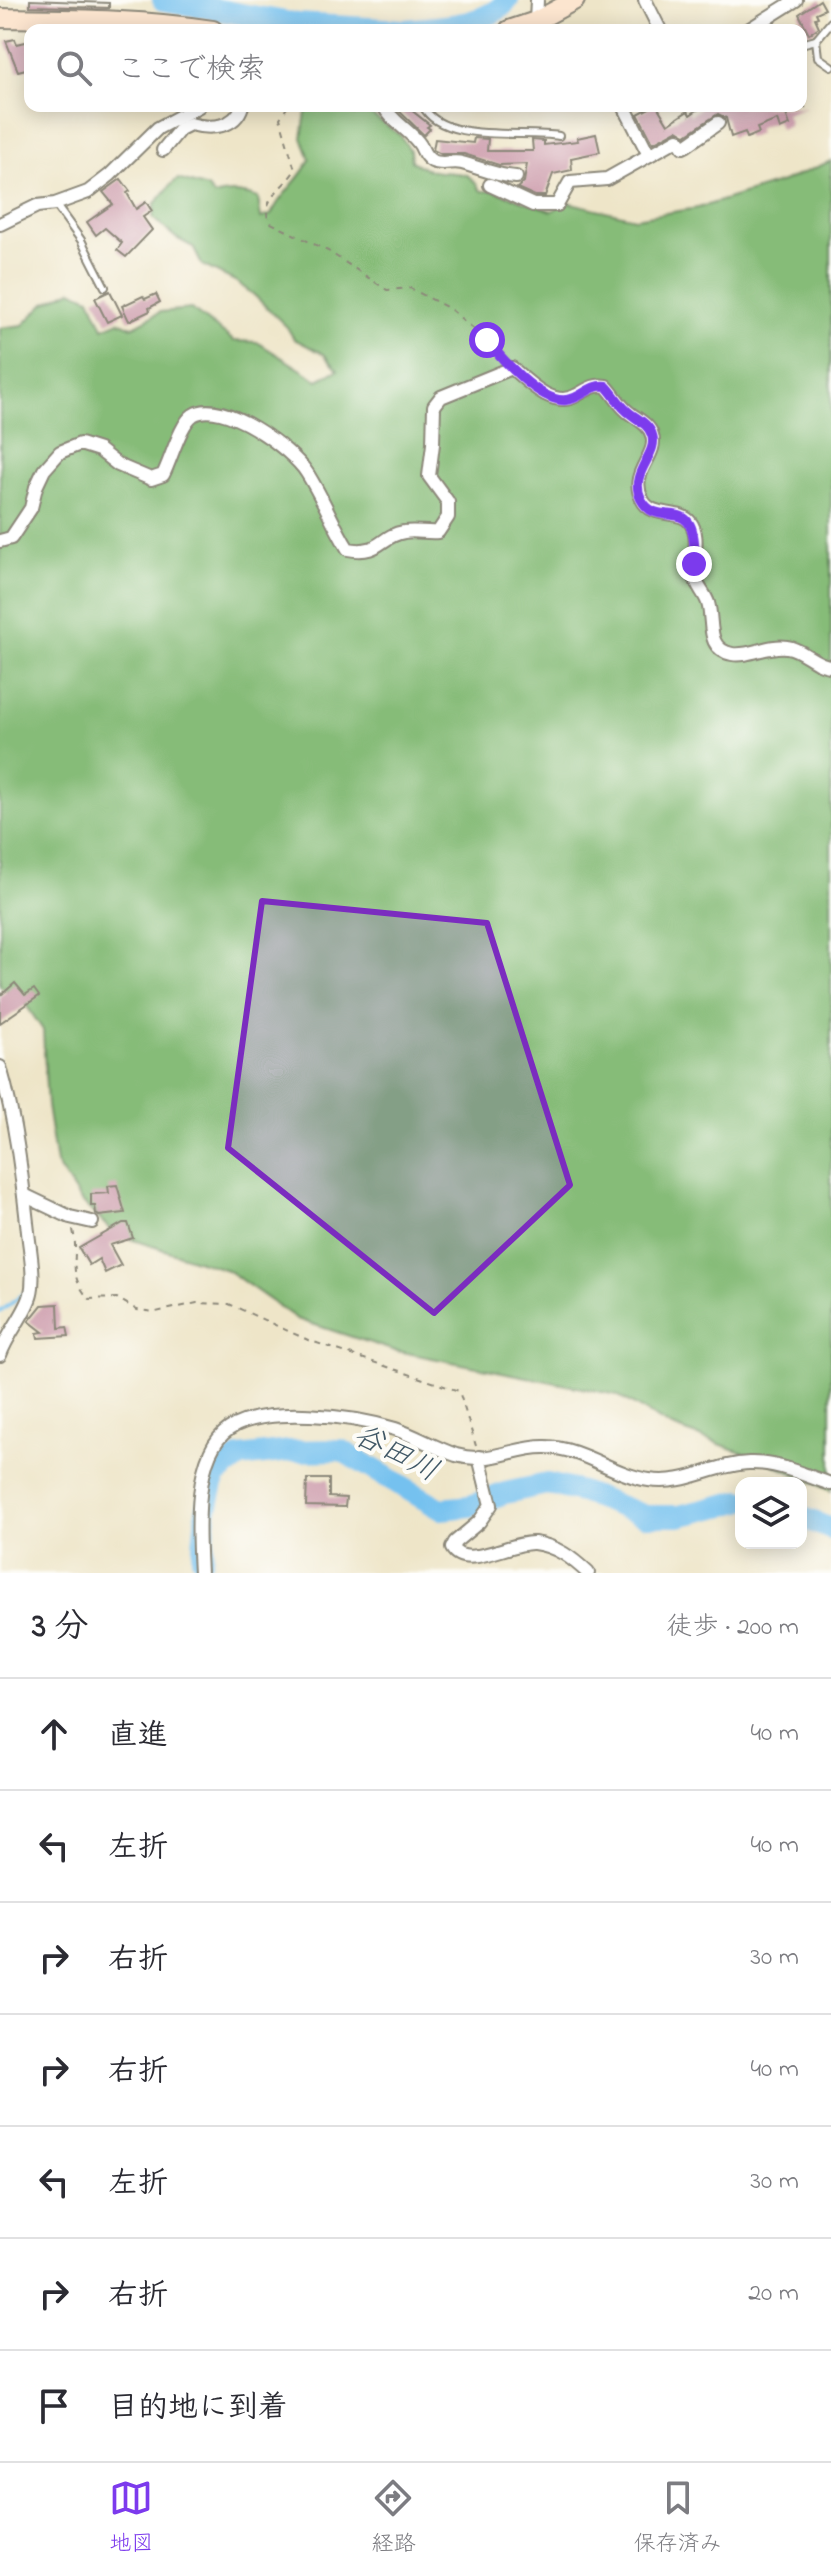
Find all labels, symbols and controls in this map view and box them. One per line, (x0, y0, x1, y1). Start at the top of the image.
search box (24, 24, 807, 112)
icon: search (52, 46, 96, 90)
text: ここで検索 (116, 49, 266, 93)
route start (469, 322, 505, 358)
route end (676, 546, 712, 582)
water label: 谷田川 (346, 1415, 446, 1495)
map controls (735, 1477, 807, 1549)
button: layers (735, 1477, 807, 1549)
text: 3 分 (32, 1603, 89, 1653)
text: 徒歩 · 200 m (666, 1609, 799, 1647)
icon: ahead (32, 1712, 76, 1756)
text: 直進 (108, 1715, 168, 1759)
text: 40 m (750, 1715, 799, 1753)
icon: left (32, 1824, 76, 1868)
text: 左折 (108, 1827, 168, 1871)
text: 40 m (750, 1827, 799, 1865)
icon: right (32, 1936, 76, 1980)
text: 右折 (108, 1939, 168, 1983)
text: 30 m (750, 1939, 799, 1977)
icon: right (32, 2048, 76, 2092)
text: 右折 (108, 2051, 168, 2095)
text: 40 m (750, 2051, 799, 2089)
icon: left (32, 2160, 76, 2204)
text: 左折 (108, 2163, 168, 2207)
text: 30 m (750, 2163, 799, 2201)
icon: right (32, 2272, 76, 2316)
text: 右折 (108, 2275, 168, 2319)
text: 20 m (748, 2275, 799, 2313)
icon: arrive (32, 2384, 76, 2428)
text: 目的地に到着 (108, 2387, 288, 2431)
tab: 地図 (109, 2476, 153, 2561)
tab: 経路 (371, 2476, 416, 2561)
tab: 保存済み (634, 2476, 722, 2561)

